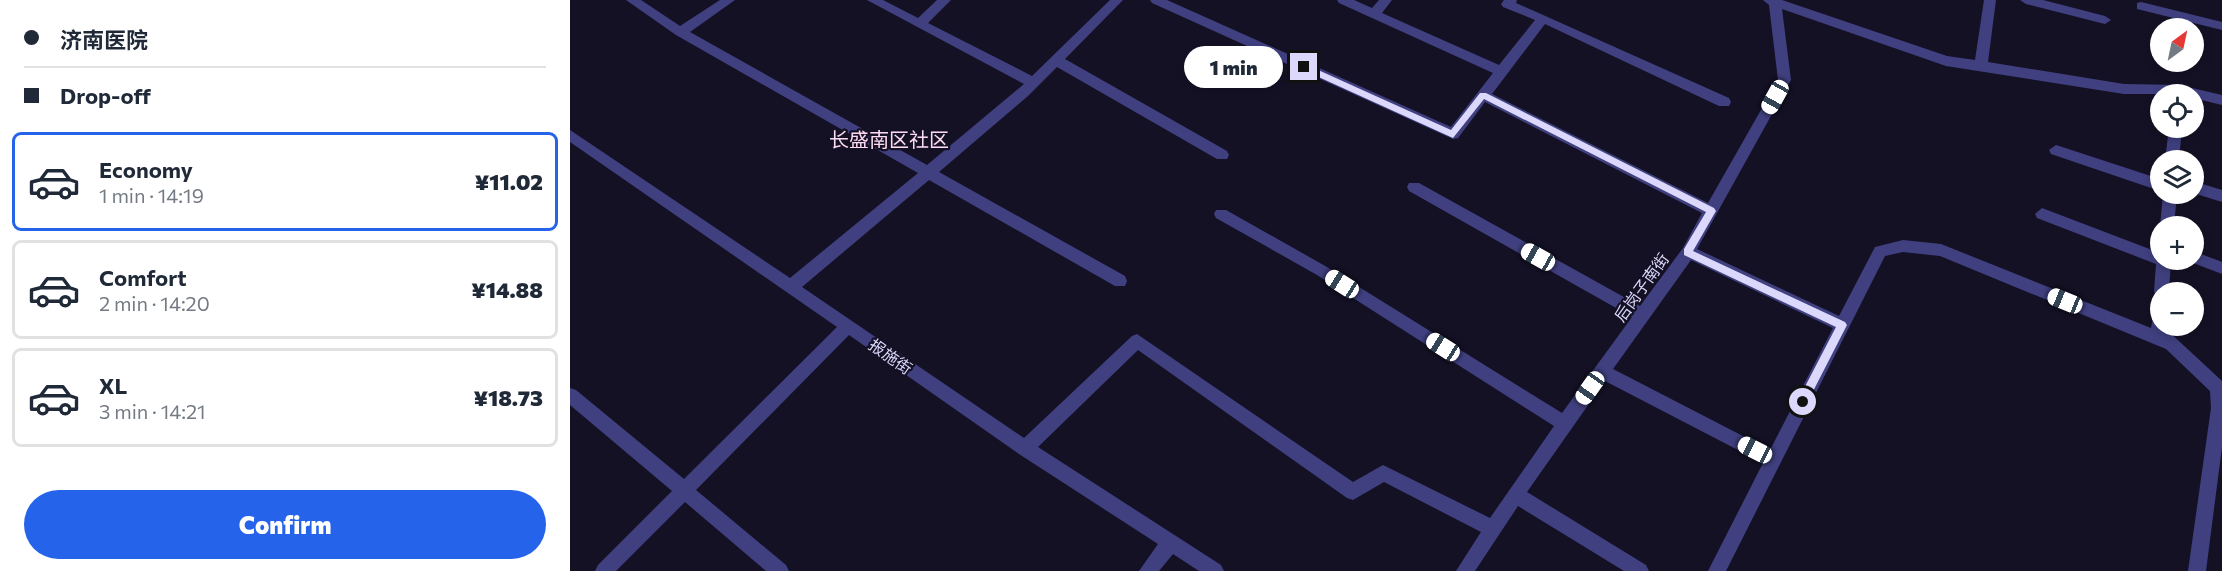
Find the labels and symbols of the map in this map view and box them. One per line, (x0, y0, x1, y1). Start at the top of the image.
north arrow (2150, 18, 2204, 72)
callout: 1 min (1184, 46, 1283, 88)
route end (1290, 53, 1317, 80)
car (1758, 77, 1792, 117)
district label: 长盛南区社区 (829, 127, 949, 151)
car (1518, 240, 1558, 274)
street label: 后岗子南街 (1610, 249, 1672, 325)
car (1322, 267, 1362, 301)
car (2045, 286, 2085, 316)
car (1423, 330, 1463, 364)
street label: 报施街 (866, 334, 916, 378)
car (1572, 368, 1608, 408)
route start (1789, 388, 1816, 415)
car (1735, 434, 1775, 466)

